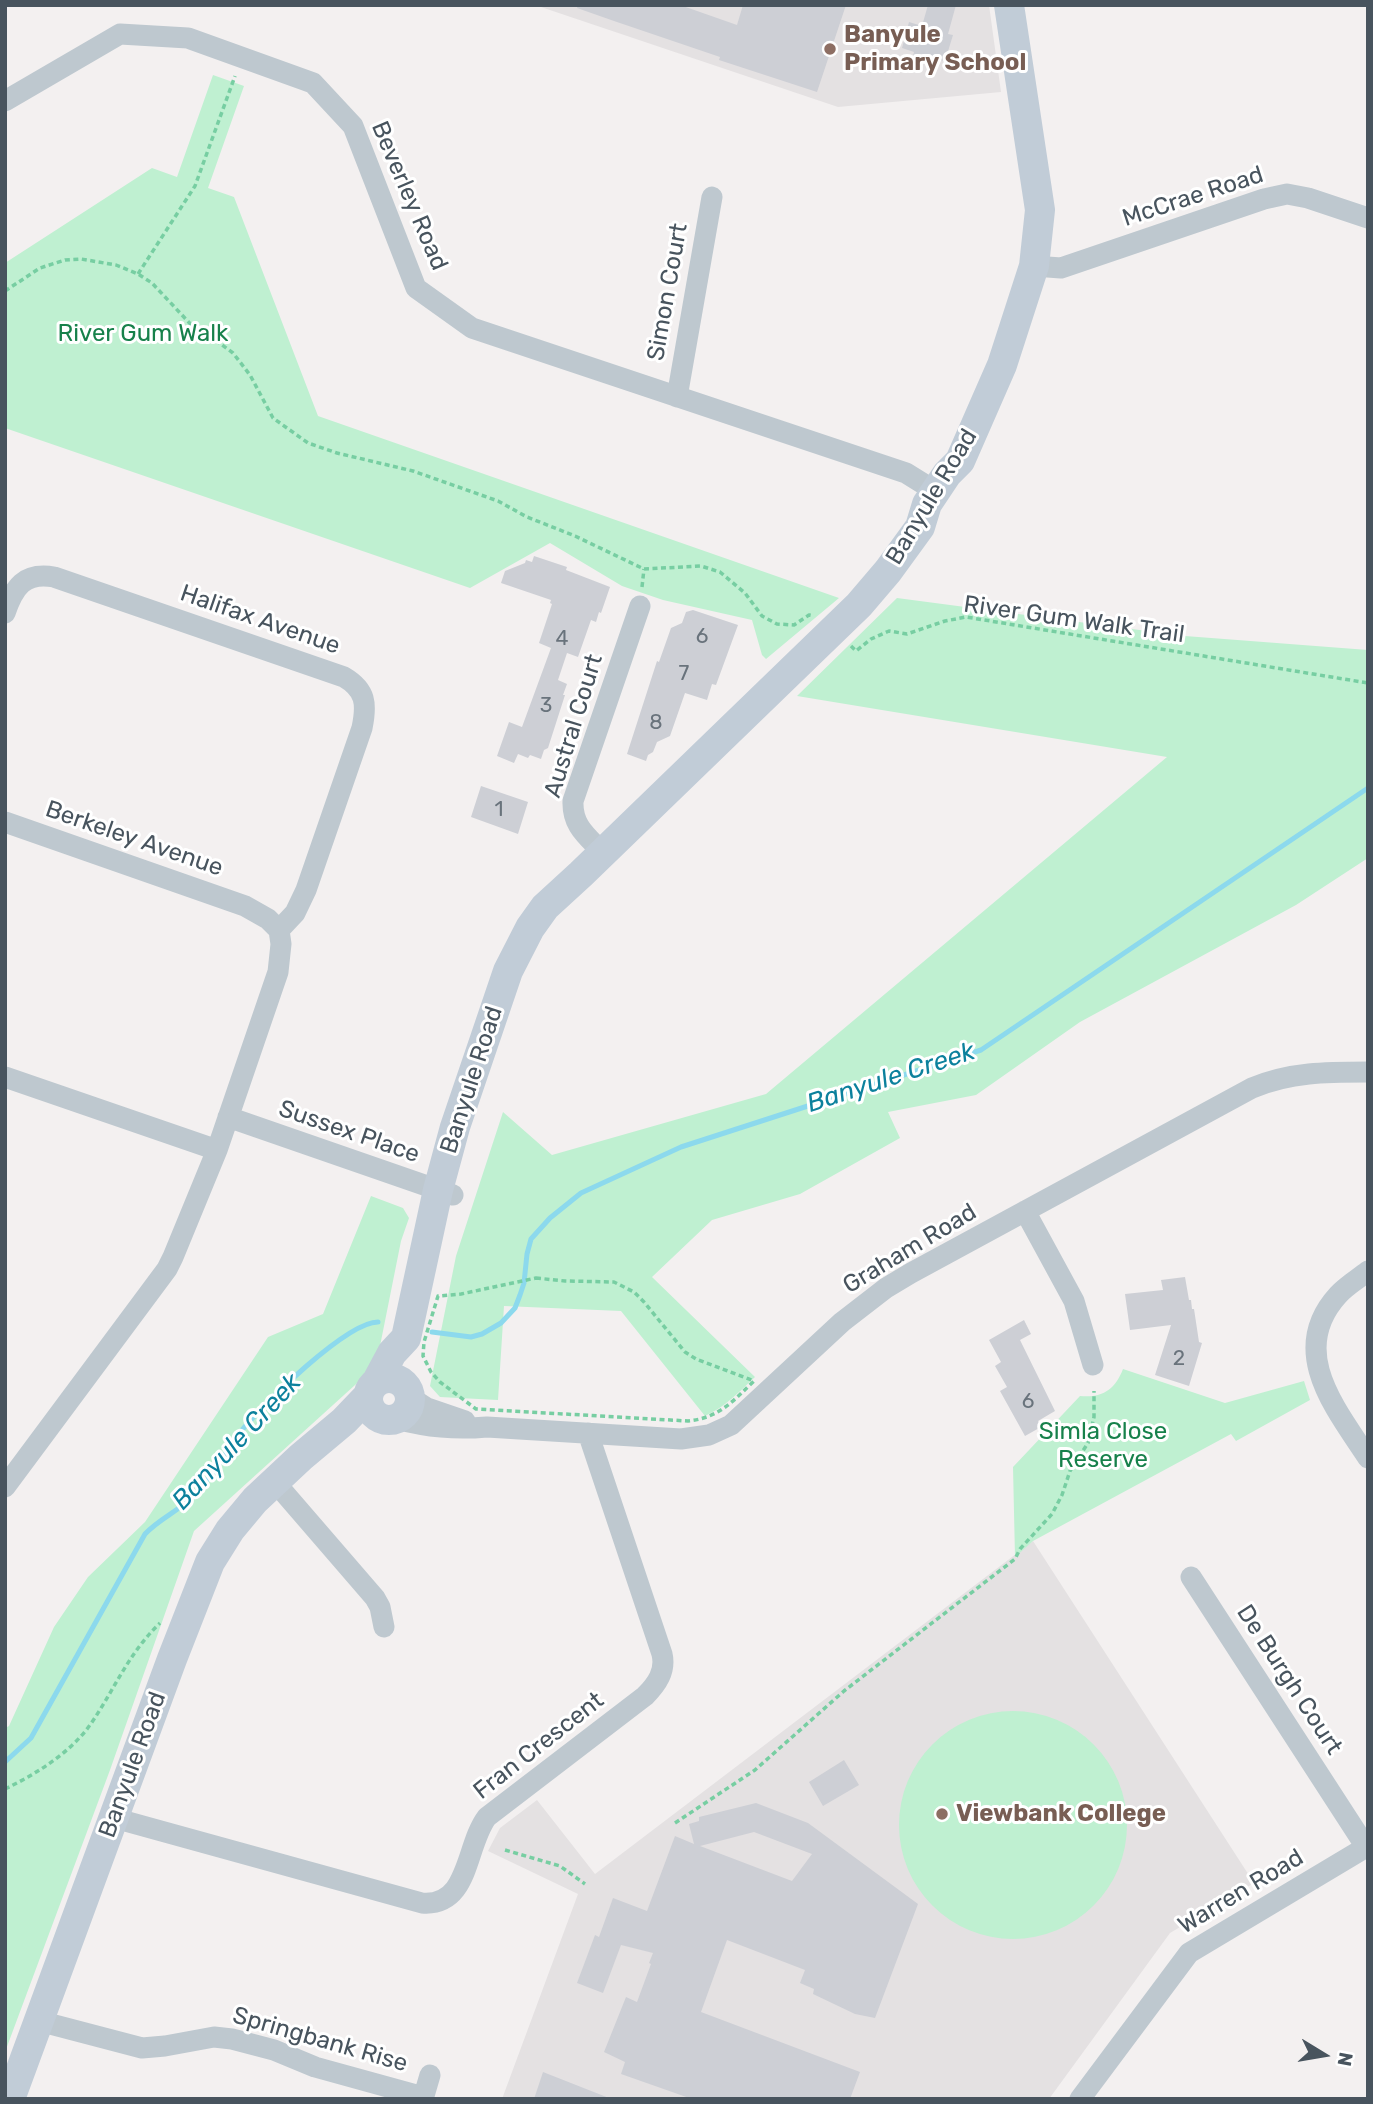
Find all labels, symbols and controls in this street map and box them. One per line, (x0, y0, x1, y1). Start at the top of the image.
place label: Banyule Primary School (844, 21, 1026, 77)
marker: Banyule Primary School (822, 41, 838, 57)
street label: Beverley Road (365, 117, 453, 275)
street label: McCrae Road (1119, 161, 1267, 233)
street label: Simon Court (642, 221, 694, 363)
park label: River Gum Walk (58, 320, 228, 348)
street label: Banyule Road (880, 424, 984, 570)
street label: Halifax Avenue (176, 579, 344, 661)
street label: River Gum Walk Trail (962, 590, 1186, 650)
house number: 6 (696, 624, 708, 650)
house number: 4 (555, 626, 569, 652)
street label: Austral Court (539, 651, 609, 801)
house number: 7 (679, 661, 689, 687)
house number: 3 (540, 693, 552, 719)
house number: 8 (649, 710, 663, 736)
street label: Berkeley Avenue (41, 795, 227, 883)
house number: 1 (495, 797, 503, 823)
street label: Banyule Road (435, 1003, 509, 1157)
water label: Banyule Creek (803, 1036, 979, 1120)
street label: Sussex Place (275, 1094, 423, 1170)
street label: Graham Road (838, 1198, 982, 1300)
house number: 2 (1173, 1346, 1185, 1372)
water label: Banyule Creek (166, 1367, 308, 1517)
house number: 6 (1022, 1389, 1034, 1415)
park label: Simla Close Reserve (1039, 1418, 1167, 1474)
street label: De Burgh Court (1230, 1600, 1348, 1760)
street label: Fran Crescent (468, 1686, 610, 1806)
street label: Banyule Road (93, 1688, 173, 1842)
place label: Viewbank College (956, 1800, 1166, 1828)
marker: Viewbank College (934, 1806, 950, 1822)
street label: Warren Road (1173, 1843, 1309, 1941)
street label: Springbank Rise (229, 2001, 411, 2079)
north arrow (1289, 2020, 1359, 2090)
text: N (1333, 2050, 1358, 2068)

